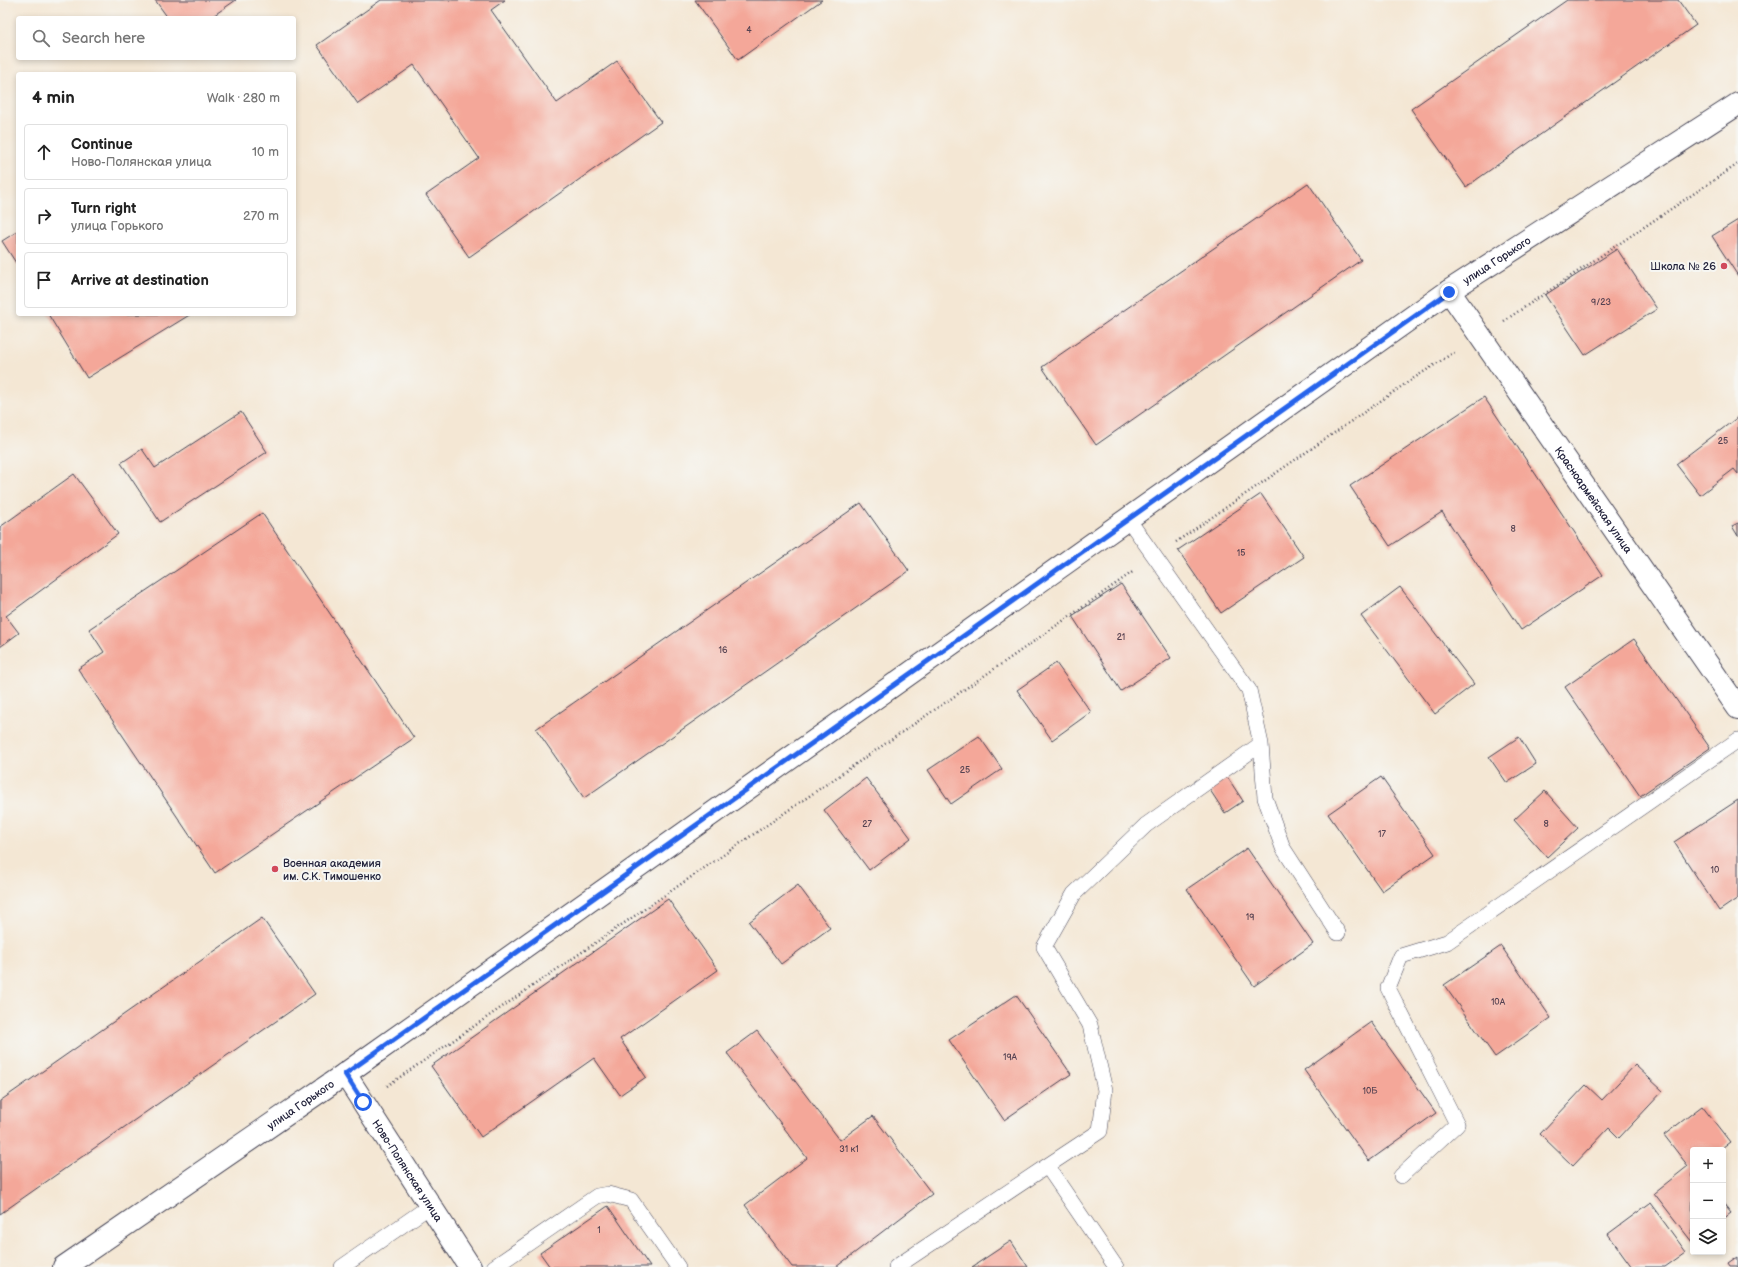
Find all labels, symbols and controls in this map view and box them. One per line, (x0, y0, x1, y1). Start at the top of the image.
search box (16, 16, 296, 60)
house number: 4 (746, 25, 752, 36)
icon: search (30, 27, 52, 49)
text: Search here (62, 29, 145, 48)
text: 4 min (32, 88, 75, 108)
text: Walk · 280 m (207, 90, 280, 106)
text: Continue (71, 135, 133, 154)
icon: ahead (33, 141, 55, 163)
text: 10 m (252, 144, 279, 160)
text: Ново-Полянская улица (71, 154, 212, 170)
text: Turn right (71, 199, 136, 218)
icon: right (33, 205, 55, 227)
text: 270 m (243, 208, 279, 224)
text: улица Горького (71, 218, 163, 234)
street label: улица Горького (1460, 234, 1533, 287)
place label: Школа № 26 (1650, 260, 1716, 273)
marker: Школа № 26 (1719, 261, 1729, 271)
icon: arrive (33, 269, 55, 291)
text: Arrive at destination (71, 271, 209, 290)
route end (1440, 283, 1458, 301)
house number: 9/23 (1591, 297, 1611, 308)
house number: 25 (1718, 436, 1728, 447)
street label: Красноармейская улица (1552, 444, 1635, 556)
house number: 8 (1510, 524, 1516, 535)
house number: 15 (1237, 548, 1245, 559)
house number: 21 (1117, 632, 1125, 643)
house number: 16 (719, 645, 728, 656)
house number: 25 (960, 765, 970, 776)
house number: 27 (862, 819, 872, 830)
house number: 8 (1543, 819, 1549, 830)
house number: 17 (1378, 829, 1387, 840)
place label: Военная академия им. С.К. Тимошенко (283, 857, 381, 883)
marker: Военная академия им. С.К. Тимошенко (270, 864, 280, 874)
house number: 10 (1711, 865, 1719, 876)
house number: 19 (1246, 912, 1254, 923)
house number: 10А (1491, 997, 1506, 1008)
house number: 19А (1003, 1052, 1018, 1063)
street label: улица Горького (265, 1077, 337, 1132)
house number: 10Б (1362, 1086, 1378, 1097)
route start (354, 1093, 372, 1111)
street label: Ново-Полянская улица (369, 1117, 445, 1225)
house number: 31 к1 (839, 1144, 859, 1155)
map controls (1690, 1147, 1726, 1255)
button: + (1690, 1147, 1726, 1183)
button: − (1690, 1183, 1726, 1219)
button: layers (1690, 1219, 1726, 1255)
house number: 1 (597, 1225, 601, 1236)

